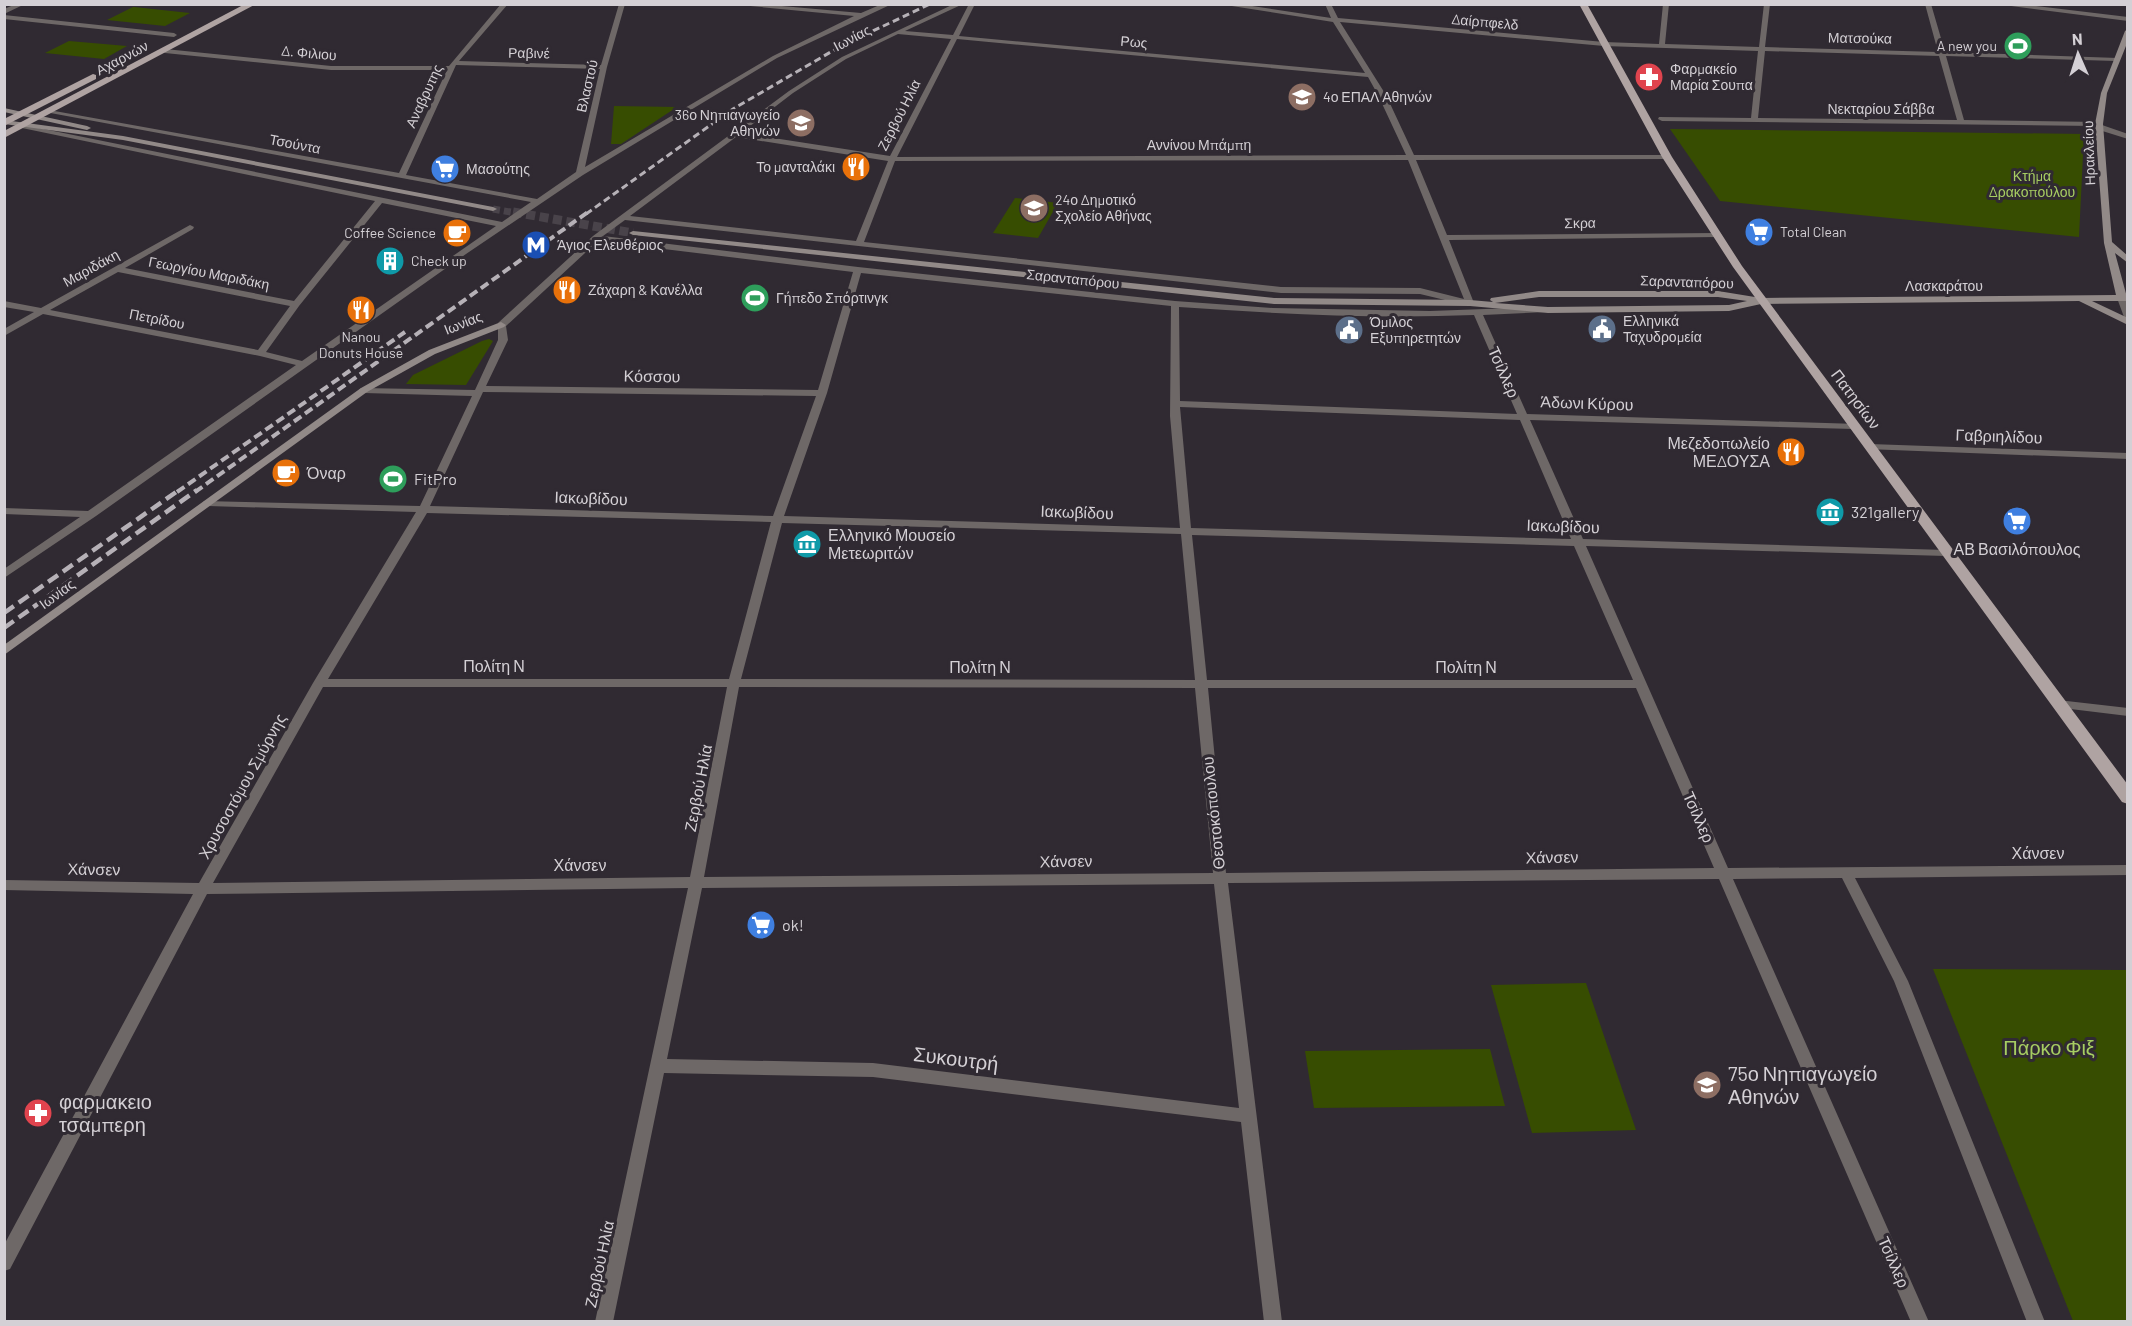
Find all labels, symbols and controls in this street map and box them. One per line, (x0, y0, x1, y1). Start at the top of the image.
street label: Δαίρπφελδ (1451, 10, 1519, 33)
street label: Ιωνίας (830, 21, 874, 54)
north arrow (2048, 24, 2108, 84)
street label: Ματσούκα (1828, 28, 1892, 47)
text: N (2071, 29, 2083, 48)
sports icon: A new you (2002, 30, 2034, 62)
street label: Ρως (1120, 32, 1148, 51)
street label: Αχαρνών (93, 37, 151, 78)
place label: A new you (1937, 37, 1997, 54)
street label: Δ. Φιλιου (281, 42, 337, 63)
street label: Ραβινέ (508, 44, 550, 61)
street label: Βλαστού (572, 58, 601, 114)
place label: Φαρμακείο Μαρία Σουπα (1670, 60, 1753, 93)
street label: Αναβρυτης (401, 61, 446, 130)
pharmacy icon: Φαρμακείο Μαρία Σουπα (1633, 61, 1665, 93)
street label: Ζερβού Ηλία (873, 76, 924, 153)
school or university icon: 4ο ΕΠΑΛ Αθηνών (1286, 81, 1318, 113)
place label: 4ο ΕΠΑΛ Αθηνών (1323, 88, 1432, 105)
street label: Νεκταρίου Σάββα (1827, 100, 1935, 117)
place label: 36ο Νηπιαγωγείο Αθηνών (675, 106, 780, 139)
school or university icon: 36ο Νηπιαγωγείο Αθηνών (785, 107, 817, 139)
street label: Ηρακλείου (2079, 120, 2098, 186)
street label: Τσούντα (268, 130, 322, 157)
street label: Αννίνου Μπάμπη (1147, 136, 1251, 153)
restaurant icon: Το μανταλάκι (840, 151, 872, 183)
supermarket icon: Μασούτης (429, 153, 461, 185)
place label: Το μανταλάκι (756, 158, 835, 175)
place label: Μασούτης (466, 160, 530, 177)
park label: Κτήμα Δρακοπούλου (1989, 167, 2075, 200)
place label: 24ο Δημοτικό Σχολείο Αθήνας (1055, 191, 1152, 224)
school or university icon: 24ο Δημοτικό Σχολείο Αθήνας (1018, 192, 1050, 224)
street label: Σκρα (1564, 214, 1596, 231)
supermarket icon: Total Clean (1743, 216, 1775, 248)
cafe icon: Coffee Science (441, 217, 473, 249)
place label: Total Clean (1780, 223, 1847, 240)
place label: Coffee Science (344, 224, 436, 241)
metro station icon: Άγιος Ελευθέριος (520, 229, 552, 261)
place label: Άγιος Ελευθέριος (557, 236, 664, 253)
street label: Μαριδάκη (60, 245, 122, 290)
building icon: Check up (374, 245, 406, 277)
street label: Γεωργίου Μαριδάκη (147, 252, 271, 293)
place label: Check up (411, 252, 467, 269)
street label: Σαρανταπόρου (1026, 265, 1120, 292)
street label: Σαρανταπόρου (1640, 271, 1734, 292)
restaurant icon: Ζάχαρη & Κανέλλα (551, 274, 583, 306)
street label: Λασκαράτου (1905, 277, 1983, 294)
place label: Ζάχαρη & Κανέλλα (588, 281, 703, 298)
sports icon: Γήπεδο Σπόρτινγκ (739, 282, 771, 314)
place label: Γήπεδο Σπόρτινγκ (776, 289, 889, 306)
restaurant icon: Nanou Donuts House (345, 294, 377, 326)
street label: Πετρίδου (128, 305, 186, 332)
street label: Ιωνίας (441, 307, 485, 338)
place label: Ελληνικά Ταχυδρομεία (1623, 312, 1702, 345)
place label: Όμιλος Εξυπηρετητών (1369, 313, 1461, 346)
public building icon: Ελληνικά Ταχυδρομεία (1586, 313, 1618, 345)
public building icon: Όμιλος Εξυπηρετητών (1333, 314, 1365, 346)
place label: Nanou Donuts House (319, 328, 403, 361)
street label: Τσίλλερ (1485, 343, 1524, 400)
street label: Πατησίων (1828, 365, 1885, 432)
street label: Κόσσου (623, 366, 681, 385)
street label: Άδωνι Κύρου (1540, 391, 1634, 414)
street label: Γαβριηλίδου (1955, 424, 2043, 447)
place label: Μεζεδοπωλείο ΜΕΔΟΥΣΑ (1667, 433, 1770, 470)
restaurant icon: Μεζεδοπωλείο ΜΕΔΟΥΣΑ (1775, 436, 1807, 468)
cafe icon: Όναρ (270, 457, 302, 489)
place label: Όναρ (306, 463, 346, 482)
sports icon: FitPro (377, 463, 409, 495)
place label: FitPro (414, 469, 457, 488)
street label: Ιακωβίδου (554, 487, 628, 508)
museum icon: 321gallery (1814, 496, 1846, 528)
street label: Ιακωβίδου (1040, 501, 1114, 522)
place label: 321gallery (1851, 502, 1920, 521)
supermarket icon: ΑΒ Βασιλόπουλος (2001, 505, 2033, 537)
street label: Ιακωβίδου (1526, 515, 1600, 536)
place label: Ελληνικό Μουσείο Μετεωριτών (828, 525, 956, 562)
museum icon: Ελληνικό Μουσείο Μετεωριτών (791, 528, 823, 560)
place label: ΑΒ Βασιλόπουλος (1954, 539, 2081, 558)
street label: Ιωνίας (36, 575, 78, 612)
street label: Πολίτη Ν (463, 656, 525, 675)
street label: Πολίτη Ν (949, 657, 1011, 676)
street label: Πολίτη Ν (1435, 657, 1497, 676)
street label: Χρυσοστόμου Σμύρνης (194, 710, 290, 862)
street label: Ζερβού Ηλία (680, 743, 715, 833)
street label: Θεοτοκόπουλου (1197, 756, 1228, 870)
street label: Τσίλλερ (1680, 788, 1719, 845)
street label: Χάνσεν (2012, 843, 2064, 862)
street label: Χάνσεν (1525, 847, 1579, 866)
street label: Χάνσεν (1039, 851, 1093, 870)
street label: Χάνσεν (554, 855, 606, 874)
street label: Χάνσεν (67, 859, 121, 878)
supermarket icon: ok! (745, 909, 777, 941)
place label: ok! (782, 915, 804, 934)
park label: Πάρκο Φιξ (2003, 1035, 2095, 1059)
street label: Συκουτρή (912, 1041, 1000, 1075)
place label: 75ο Νηπιαγωγείο Αθηνών (1728, 1061, 1877, 1108)
school or university icon: 75ο Νηπιαγωγείο Αθηνών (1691, 1069, 1723, 1101)
place label: φαρμακειο τσαμπερη (59, 1089, 152, 1136)
pharmacy icon: φαρμακειο τσαμπερη (22, 1097, 54, 1129)
street label: Ζερβού Ηλία (580, 1219, 617, 1309)
street label: Τσίλλερ (1875, 1233, 1914, 1290)

